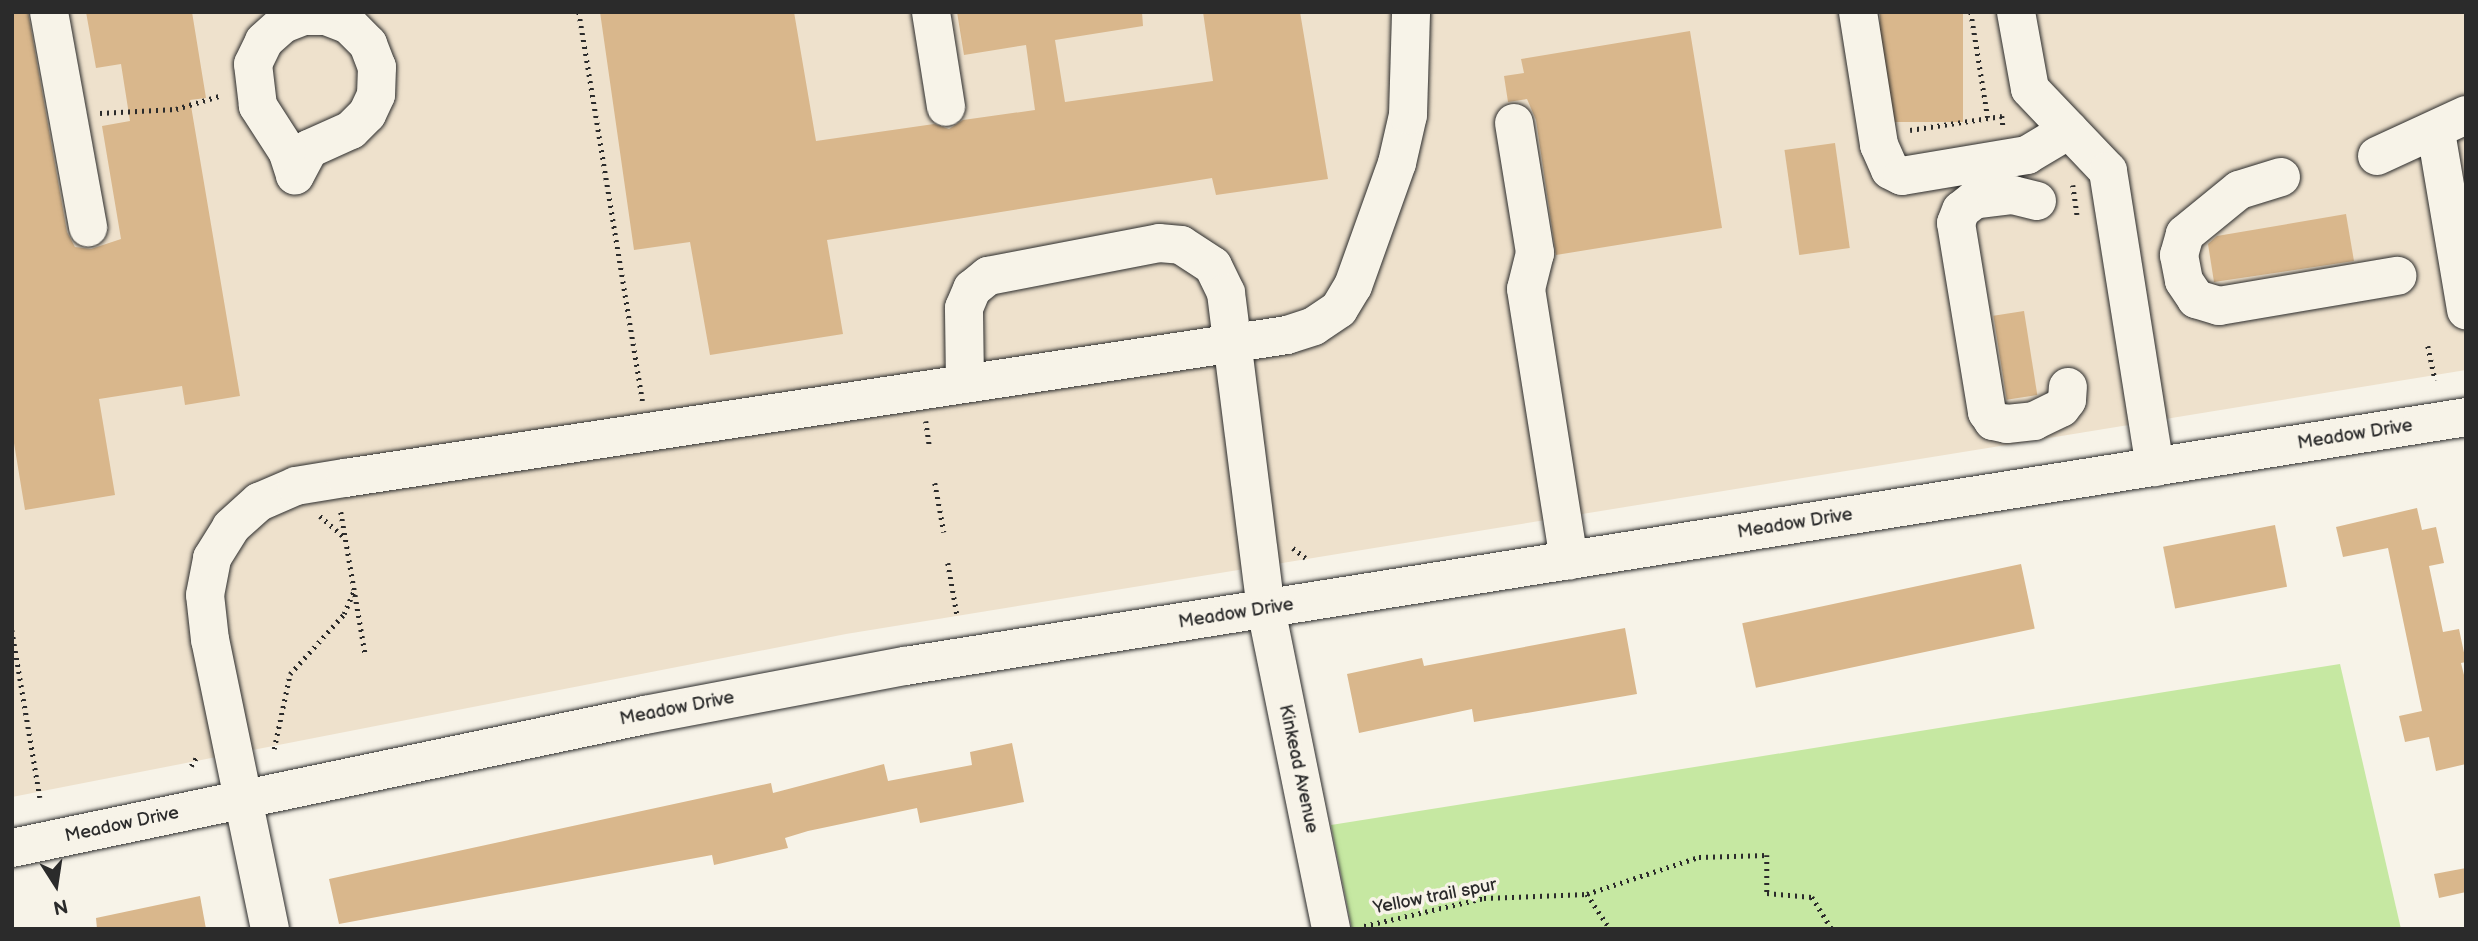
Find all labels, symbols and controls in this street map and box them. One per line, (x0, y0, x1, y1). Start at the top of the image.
street label: Meadow Drive (2296, 415, 2414, 455)
street label: Meadow Drive (1736, 504, 1854, 544)
street label: Meadow Drive (1177, 594, 1295, 634)
street label: Meadow Drive (618, 687, 736, 731)
street label: Kinkead Avenue (1274, 703, 1322, 835)
street label: Meadow Drive (63, 802, 181, 848)
north arrow (21, 850, 91, 920)
street label: Yellow trail spur (1371, 874, 1499, 920)
text: N (51, 893, 70, 919)

